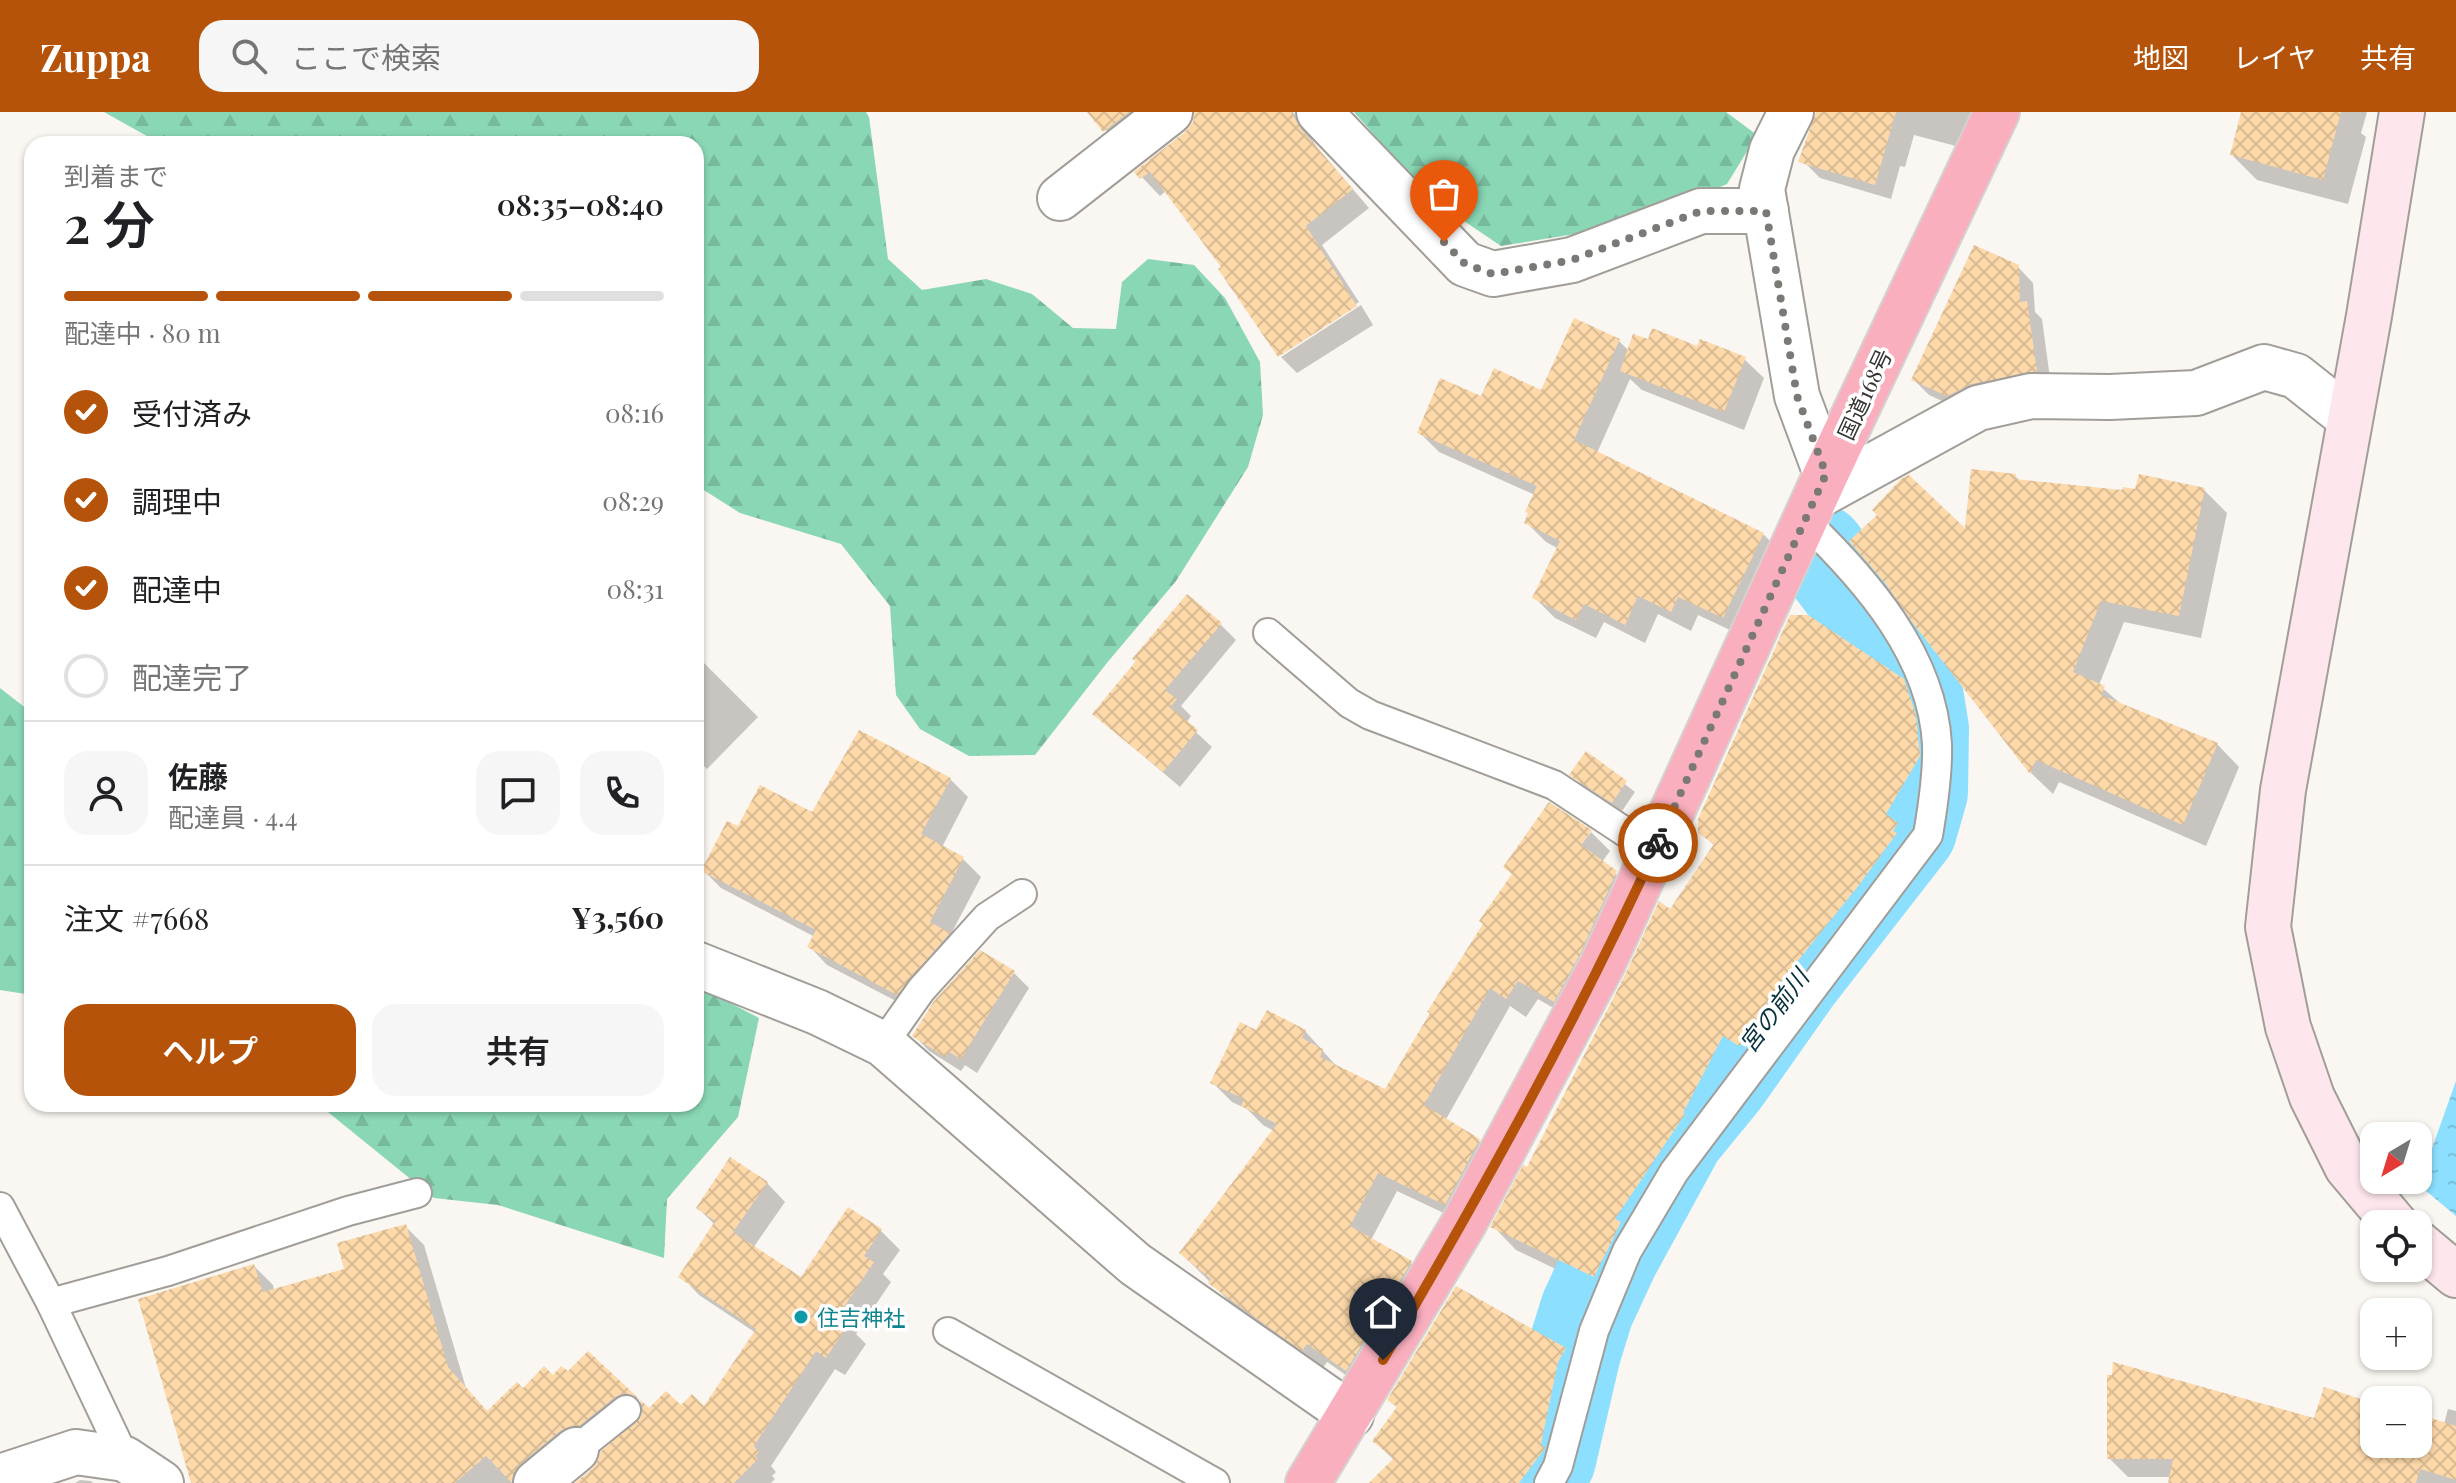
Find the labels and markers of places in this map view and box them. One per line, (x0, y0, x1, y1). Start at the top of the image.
pin (1410, 160, 1478, 242)
pin (1349, 1278, 1417, 1360)
place label: 住吉神社 (817, 1302, 905, 1332)
marker: 住吉神社 (792, 1308, 810, 1326)

